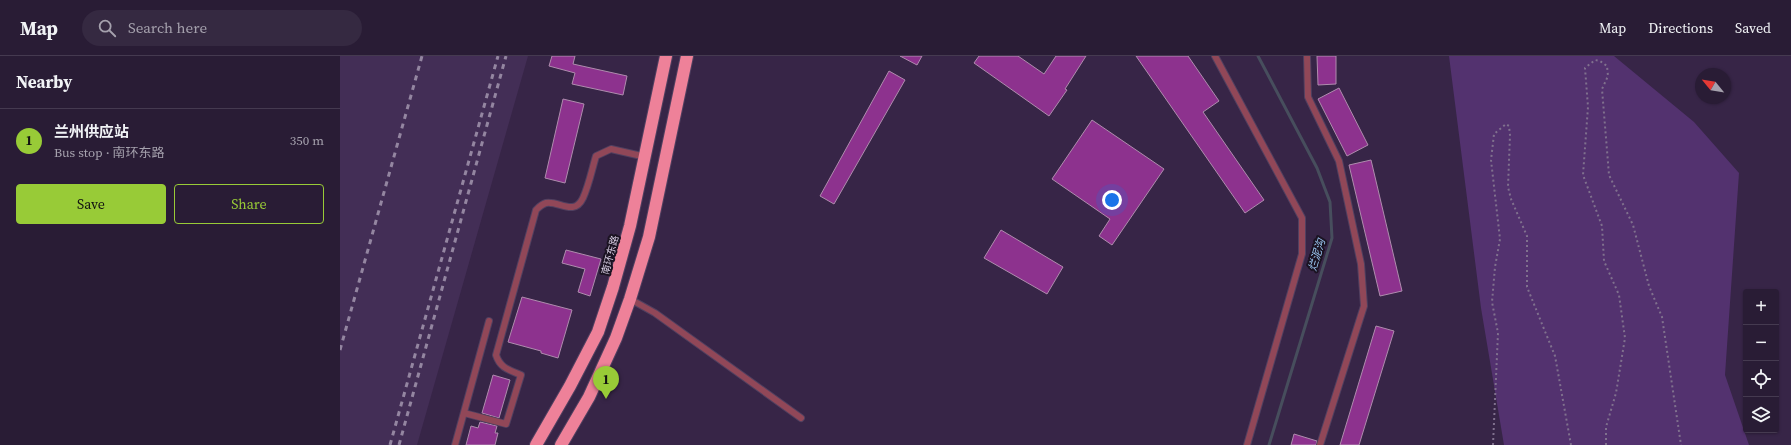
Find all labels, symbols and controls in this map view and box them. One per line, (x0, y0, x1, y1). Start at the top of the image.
search box (82, 10, 362, 46)
text: Map (20, 15, 58, 41)
icon: search (96, 17, 118, 39)
text: Search here (128, 17, 207, 38)
text: Map (1599, 18, 1626, 38)
text: Directions (1648, 18, 1713, 38)
text: Saved (1735, 18, 1771, 38)
north arrow (1695, 68, 1731, 104)
text: Nearby (16, 70, 72, 94)
text: 兰州供应站 (54, 121, 129, 142)
text: 1 (25, 132, 33, 149)
text: 350 m (290, 132, 324, 149)
text: Bus stop · 南环东路 (54, 144, 165, 161)
button: Save (16, 184, 166, 224)
button: Share (174, 184, 324, 224)
your location (1102, 190, 1122, 210)
street label: 南环东路 (599, 234, 621, 276)
water label: 烂泥沟 (1305, 236, 1329, 273)
map controls (1743, 289, 1779, 433)
button: + (1743, 289, 1779, 325)
button: − (1743, 325, 1779, 361)
button: locate (1743, 361, 1779, 397)
pin: 1 (593, 366, 619, 399)
button: layers (1743, 397, 1779, 433)

